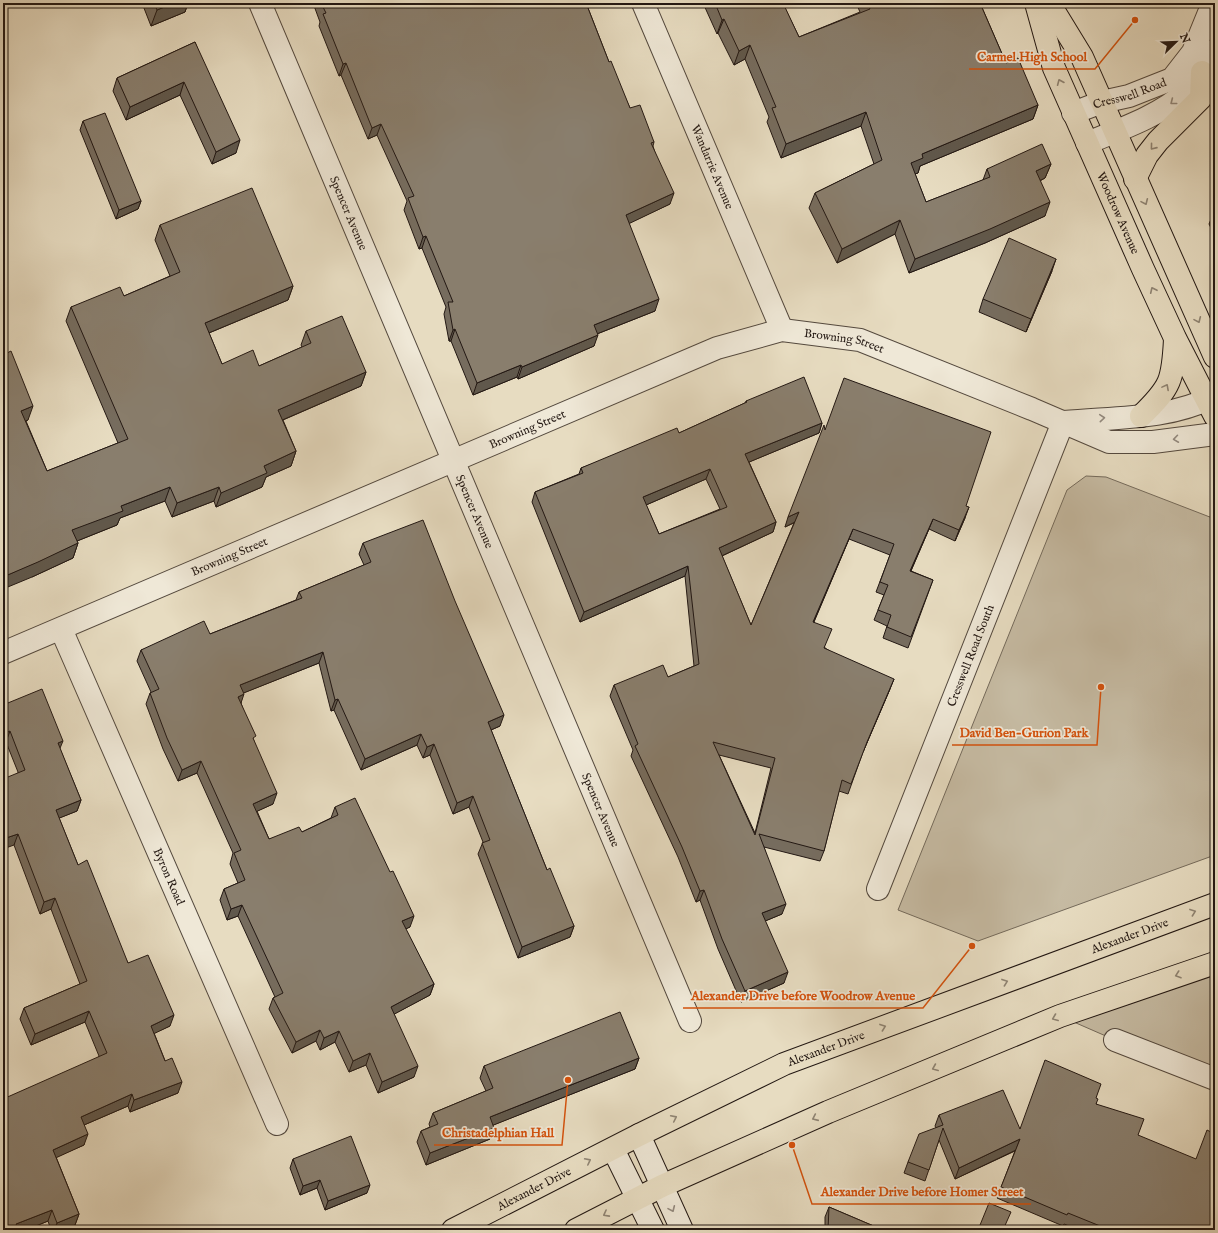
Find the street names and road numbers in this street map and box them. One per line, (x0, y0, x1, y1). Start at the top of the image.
street label: Cresswell Road (1091, 74, 1169, 112)
street label: Wandarrie Avenue (688, 122, 737, 212)
street label: Woodrow Avenue (1093, 170, 1143, 257)
street label: Spencer Avenue (326, 174, 371, 253)
street label: Browning Street (803, 325, 886, 356)
street label: Browning Street (487, 406, 568, 452)
street label: Spencer Avenue (453, 472, 497, 551)
street label: Browning Street (189, 533, 270, 579)
street label: Cresswell Road South (943, 602, 998, 709)
street label: Spencer Avenue (579, 771, 623, 850)
street label: Byron Road (150, 846, 188, 908)
street label: Alexander Drive (1088, 914, 1171, 957)
street label: Alexander Drive (784, 1027, 867, 1070)
street label: Alexander Drive (494, 1163, 574, 1214)

